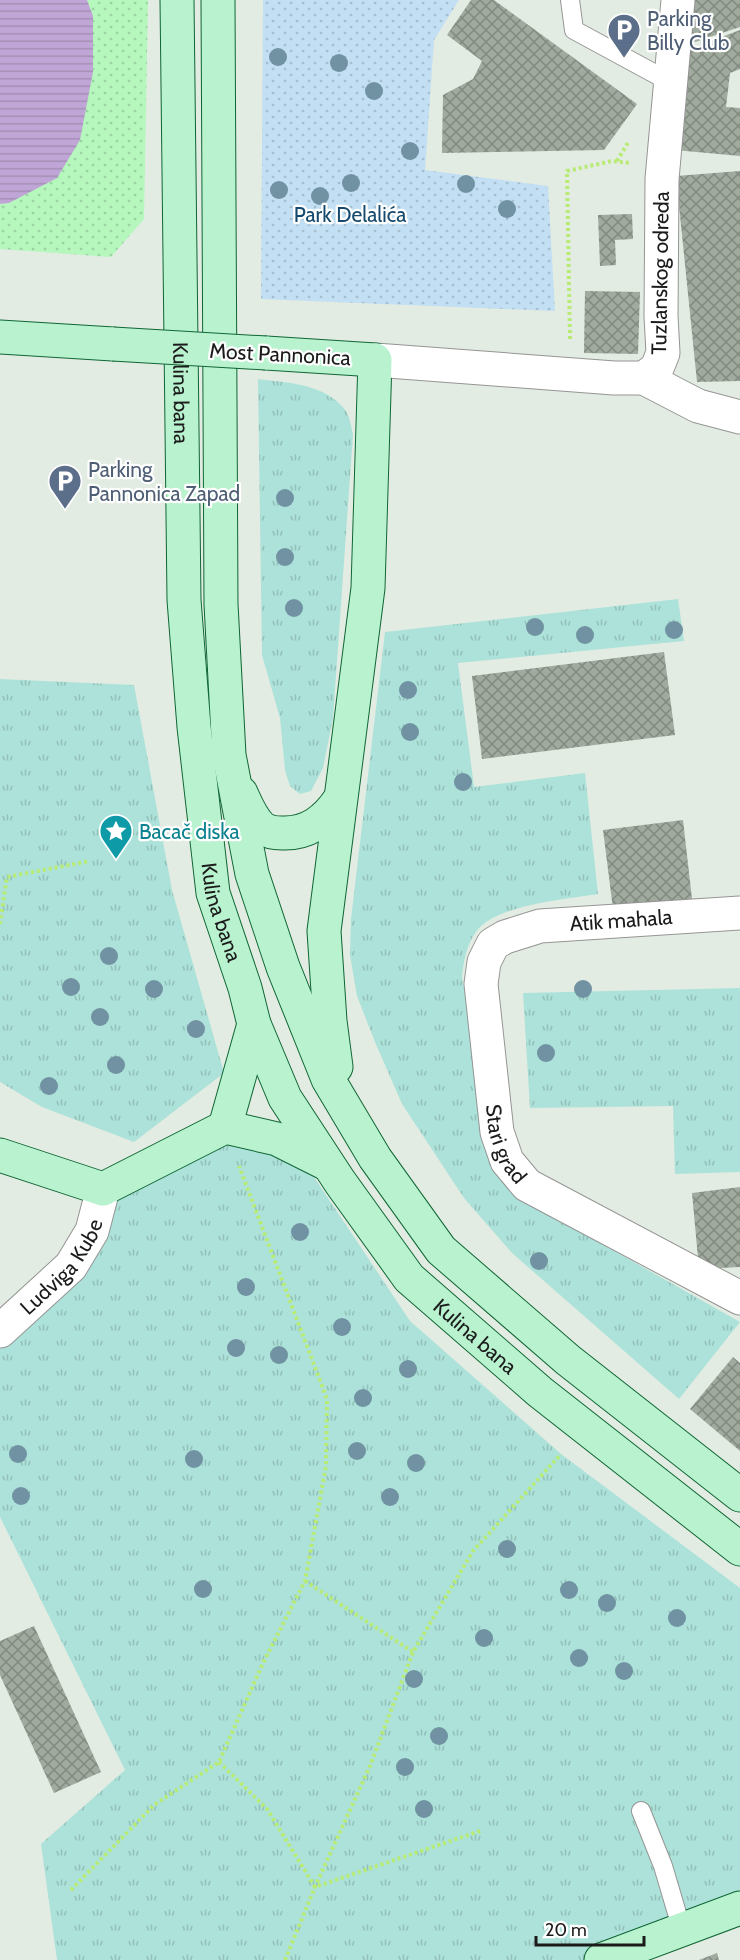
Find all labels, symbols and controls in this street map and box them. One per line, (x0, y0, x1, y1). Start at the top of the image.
place label: Parking Billy Club (647, 6, 730, 55)
parking icon: Parking Billy Club (606, 12, 642, 59)
street label: Tuzlanskog odreda (646, 191, 674, 355)
park label: Park Delalića (294, 202, 406, 227)
street label: Most Pannonica (209, 338, 351, 370)
street label: Kulina bana (168, 342, 195, 444)
place label: Parking Pannonica Zapad (88, 457, 240, 506)
parking icon: Parking Pannonica Zapad (47, 463, 83, 510)
place icon: Bacač diska (98, 813, 134, 860)
place label: Bacač diska (139, 819, 240, 844)
street label: Kulina bana (197, 861, 248, 965)
street label: Atik mahala (569, 904, 673, 936)
street label: Stari grad (482, 1103, 533, 1188)
street label: Ludviga Kube (14, 1216, 107, 1319)
street label: Kulina bana (429, 1293, 522, 1379)
scale bar (536, 1909, 644, 1947)
text: 20 m (545, 1919, 587, 1941)

